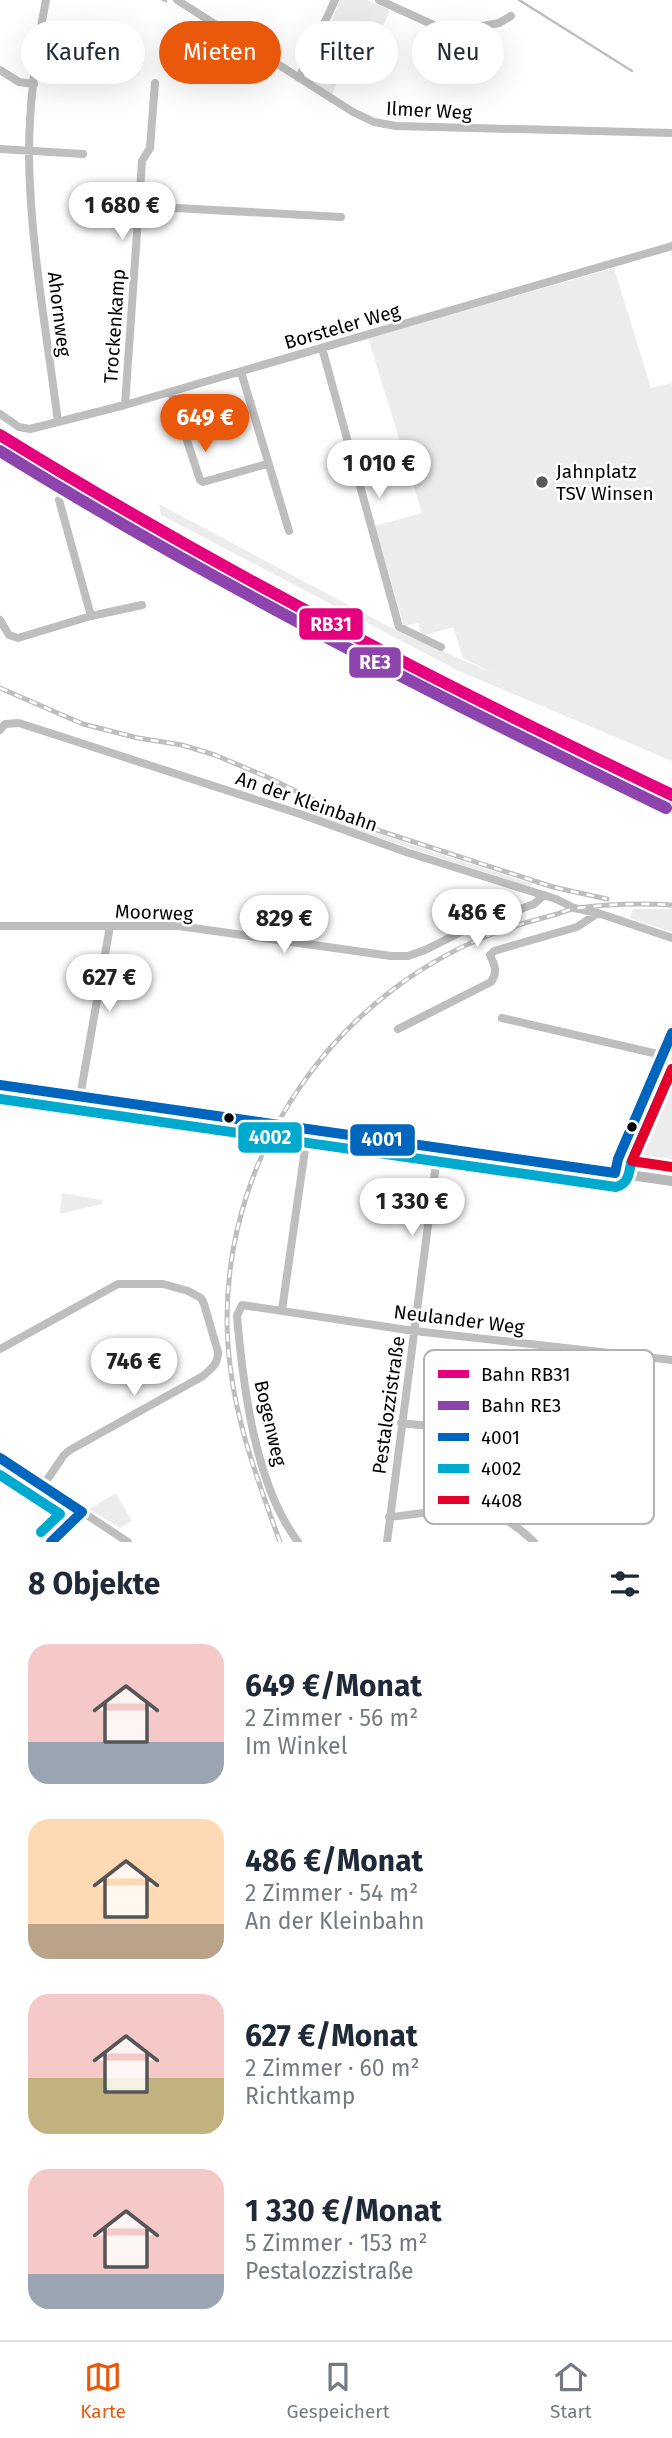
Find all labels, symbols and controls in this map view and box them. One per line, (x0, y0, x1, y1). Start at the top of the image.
chip: Kaufen (21, 21, 145, 84)
chip: Mieten (159, 21, 281, 84)
chip: Filter (295, 21, 398, 84)
chip: Neu (412, 21, 504, 84)
street label: Ilmer Weg (385, 97, 473, 124)
pin: 1 680 € (57, 182, 187, 242)
text: 1 680 € (85, 191, 159, 219)
street label: Trockenkamp (99, 268, 130, 384)
street label: Ahornweg (43, 270, 76, 358)
street label: Borsteler Weg (282, 299, 403, 354)
pin: 649 € (156, 394, 254, 454)
text: 649 € (176, 403, 234, 431)
pin: 1 010 € (314, 440, 444, 500)
text: 1 010 € (343, 449, 415, 477)
place label: Jahnplatz TSV Winsen (556, 460, 654, 505)
marker: Jahnplatz TSV Winsen (534, 474, 550, 490)
line badge: RB31 (298, 607, 364, 641)
text: RB31 (310, 613, 352, 636)
line badge: RE3 (348, 646, 402, 679)
text: RE3 (359, 651, 391, 674)
street label: An der Kleinbahn (233, 766, 381, 836)
pin: 486 € (428, 890, 526, 949)
pin: 829 € (235, 895, 333, 955)
text: 486 € (448, 898, 506, 926)
street label: Moorweg (115, 900, 194, 925)
text: 829 € (256, 904, 312, 932)
pin: 627 € (60, 954, 158, 1014)
text: 627 € (82, 963, 136, 991)
unlabelled marker (222, 1111, 236, 1125)
unlabelled marker (625, 1120, 639, 1134)
line badge: 4002 (237, 1121, 303, 1154)
line badge: 4001 (349, 1123, 416, 1157)
text: 4002 (249, 1126, 291, 1149)
text: 4001 (361, 1128, 403, 1151)
pin: 1 330 € (347, 1178, 477, 1238)
text: 1 330 € (376, 1187, 448, 1215)
street label: Neulander Weg (392, 1300, 526, 1339)
street label: Pestalozzistraße (367, 1334, 410, 1476)
pin: 746 € (85, 1338, 183, 1398)
text: 746 € (107, 1347, 161, 1375)
legend (424, 1350, 654, 1524)
text: Bahn RB31 (481, 1363, 570, 1386)
street label: Bogenweg (249, 1378, 292, 1468)
text: Bahn RE3 (481, 1394, 561, 1417)
text: 4001 (481, 1426, 520, 1449)
text: 4002 (481, 1457, 522, 1480)
text: 4408 (481, 1489, 522, 1512)
icon: filters (606, 1565, 644, 1603)
text: 8 Objekte (28, 1566, 160, 1602)
text: 649 €/Monat (245, 1668, 422, 1704)
icon: home (84, 1672, 168, 1756)
text: 2 Zimmer · 56 m² (245, 1704, 418, 1732)
text: Im Winkel (245, 1732, 347, 1760)
text: 486 €/Monat (245, 1843, 423, 1879)
icon: home (84, 1847, 168, 1931)
text: 2 Zimmer · 54 m² (245, 1879, 418, 1907)
text: An der Kleinbahn (245, 1907, 425, 1935)
text: 627 €/Monat (245, 2018, 418, 2054)
icon: home (84, 2022, 168, 2106)
text: 2 Zimmer · 60 m² (245, 2054, 420, 2082)
text: Richtkamp (245, 2082, 356, 2110)
text: 1 330 €/Monat (245, 2193, 442, 2229)
icon: home (84, 2197, 168, 2281)
text: 5 Zimmer · 153 m² (245, 2229, 427, 2257)
text: Pestalozzistraße (245, 2257, 414, 2285)
tab: Karte (80, 2358, 126, 2423)
tab: Gespeichert (287, 2358, 390, 2423)
tab: Start (550, 2358, 592, 2423)

